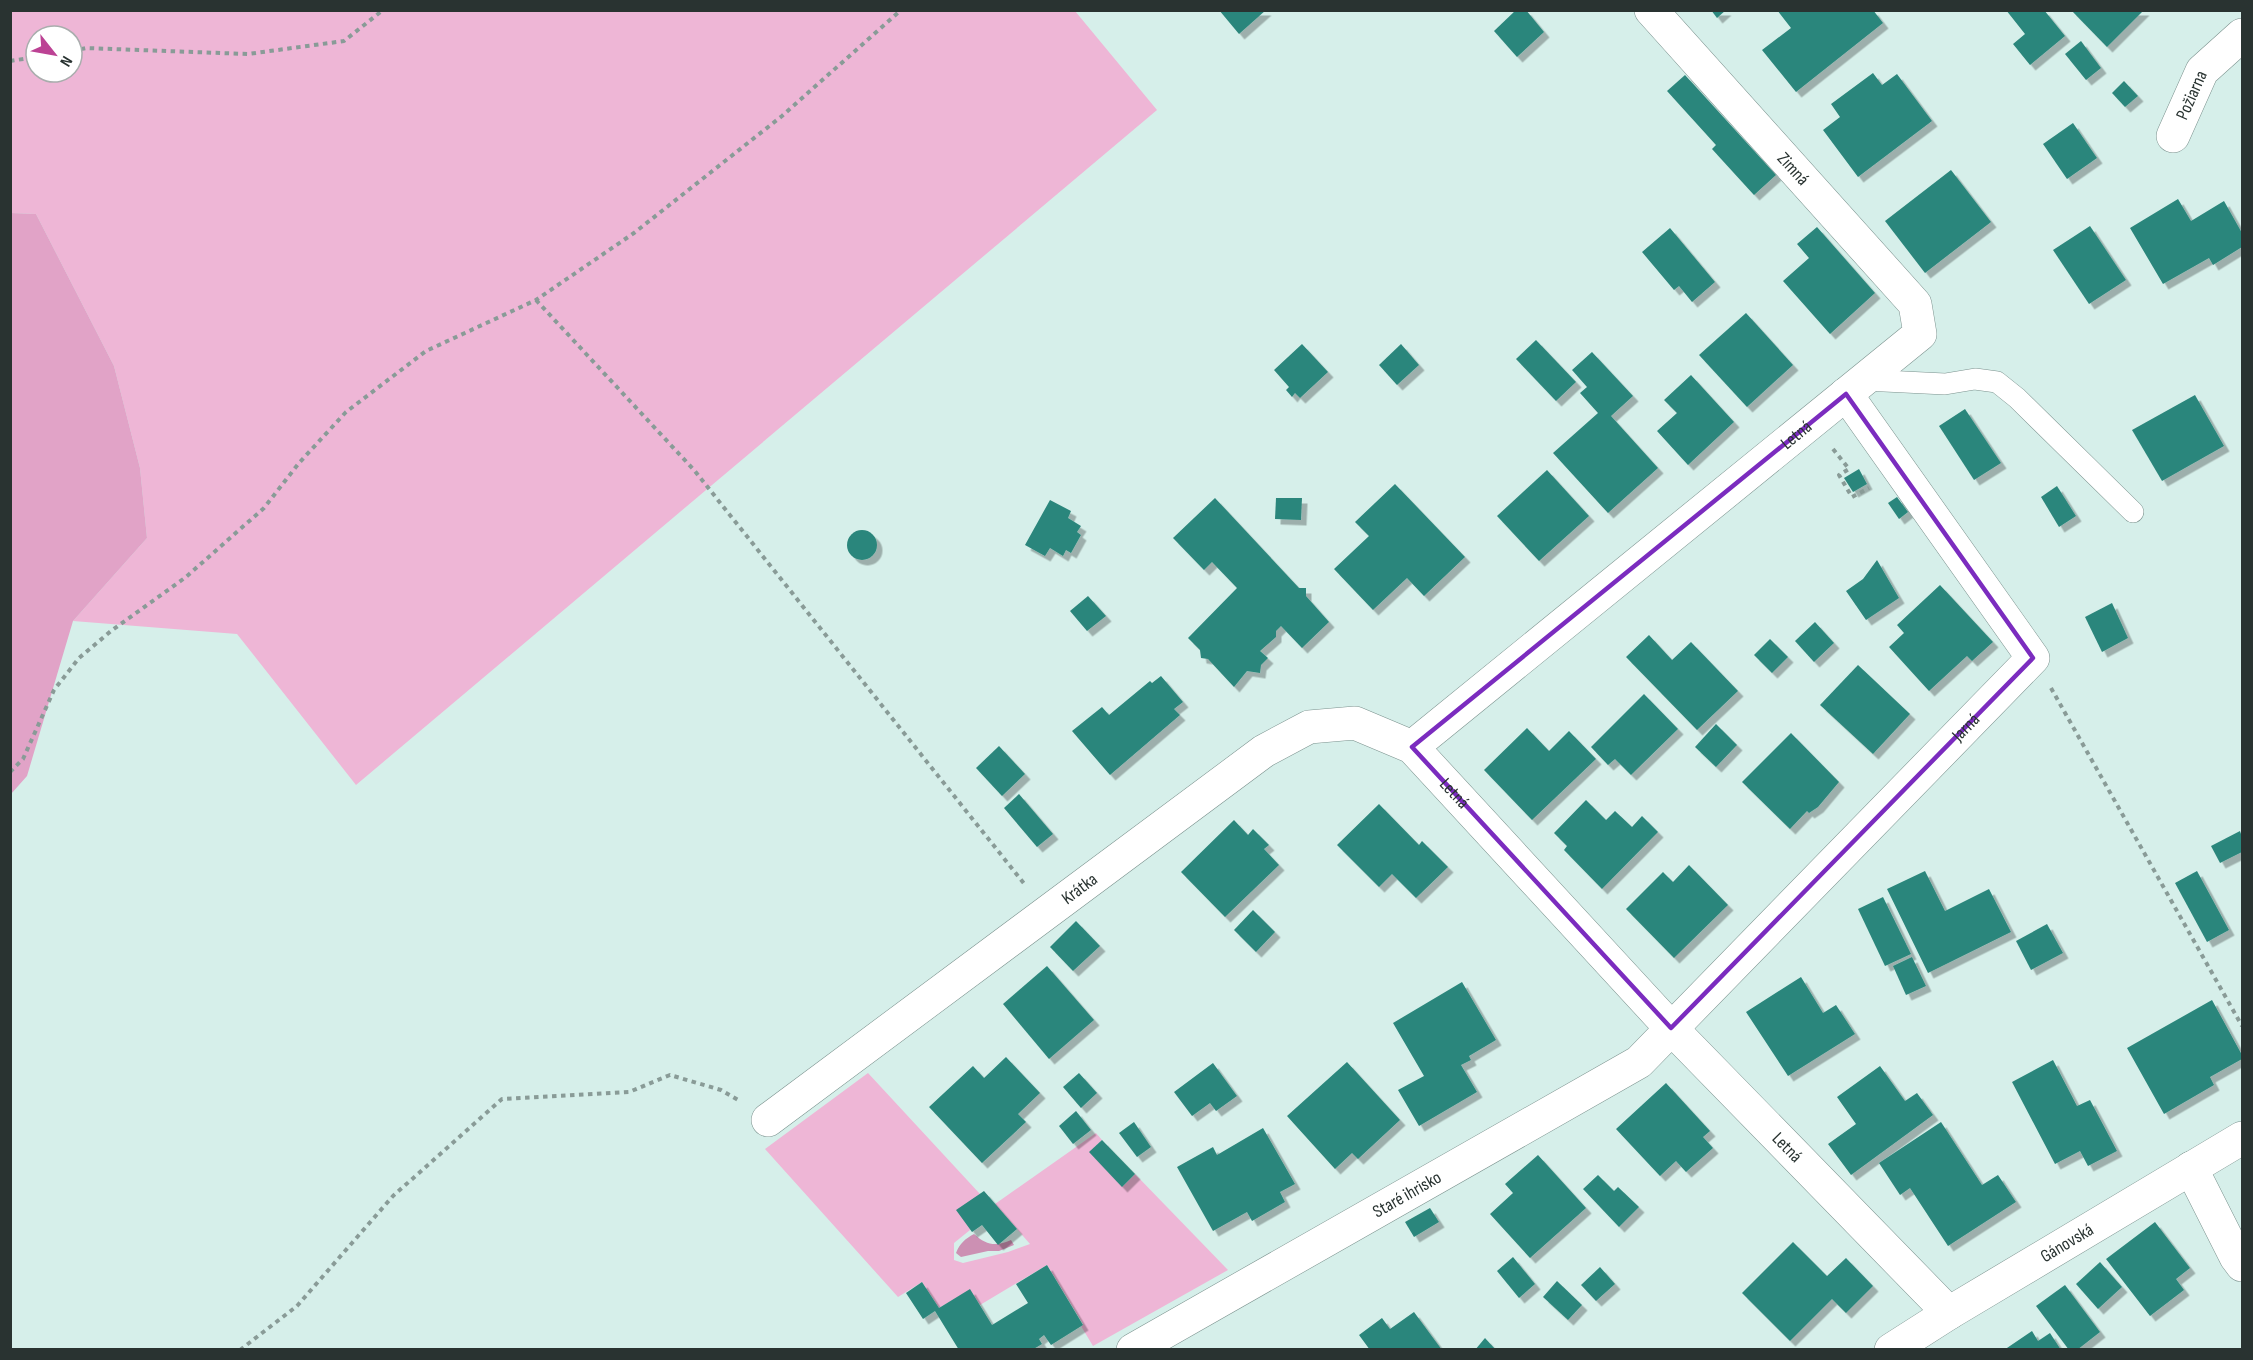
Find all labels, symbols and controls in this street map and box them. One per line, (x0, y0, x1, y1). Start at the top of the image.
north arrow (24, 24, 84, 84)
text: N (55, 52, 76, 70)
street label: Požiarna (2171, 67, 2211, 123)
street label: Zimná (1773, 148, 1813, 190)
street label: Letná (1776, 416, 1816, 454)
street label: Jarná (1947, 709, 1984, 746)
street label: Letná (1435, 774, 1474, 813)
street label: Krátka (1057, 868, 1101, 909)
street label: Letná (1768, 1128, 1807, 1167)
street label: Staré ihrisko (1369, 1166, 1445, 1222)
street label: Gánovská (2036, 1219, 2097, 1267)

